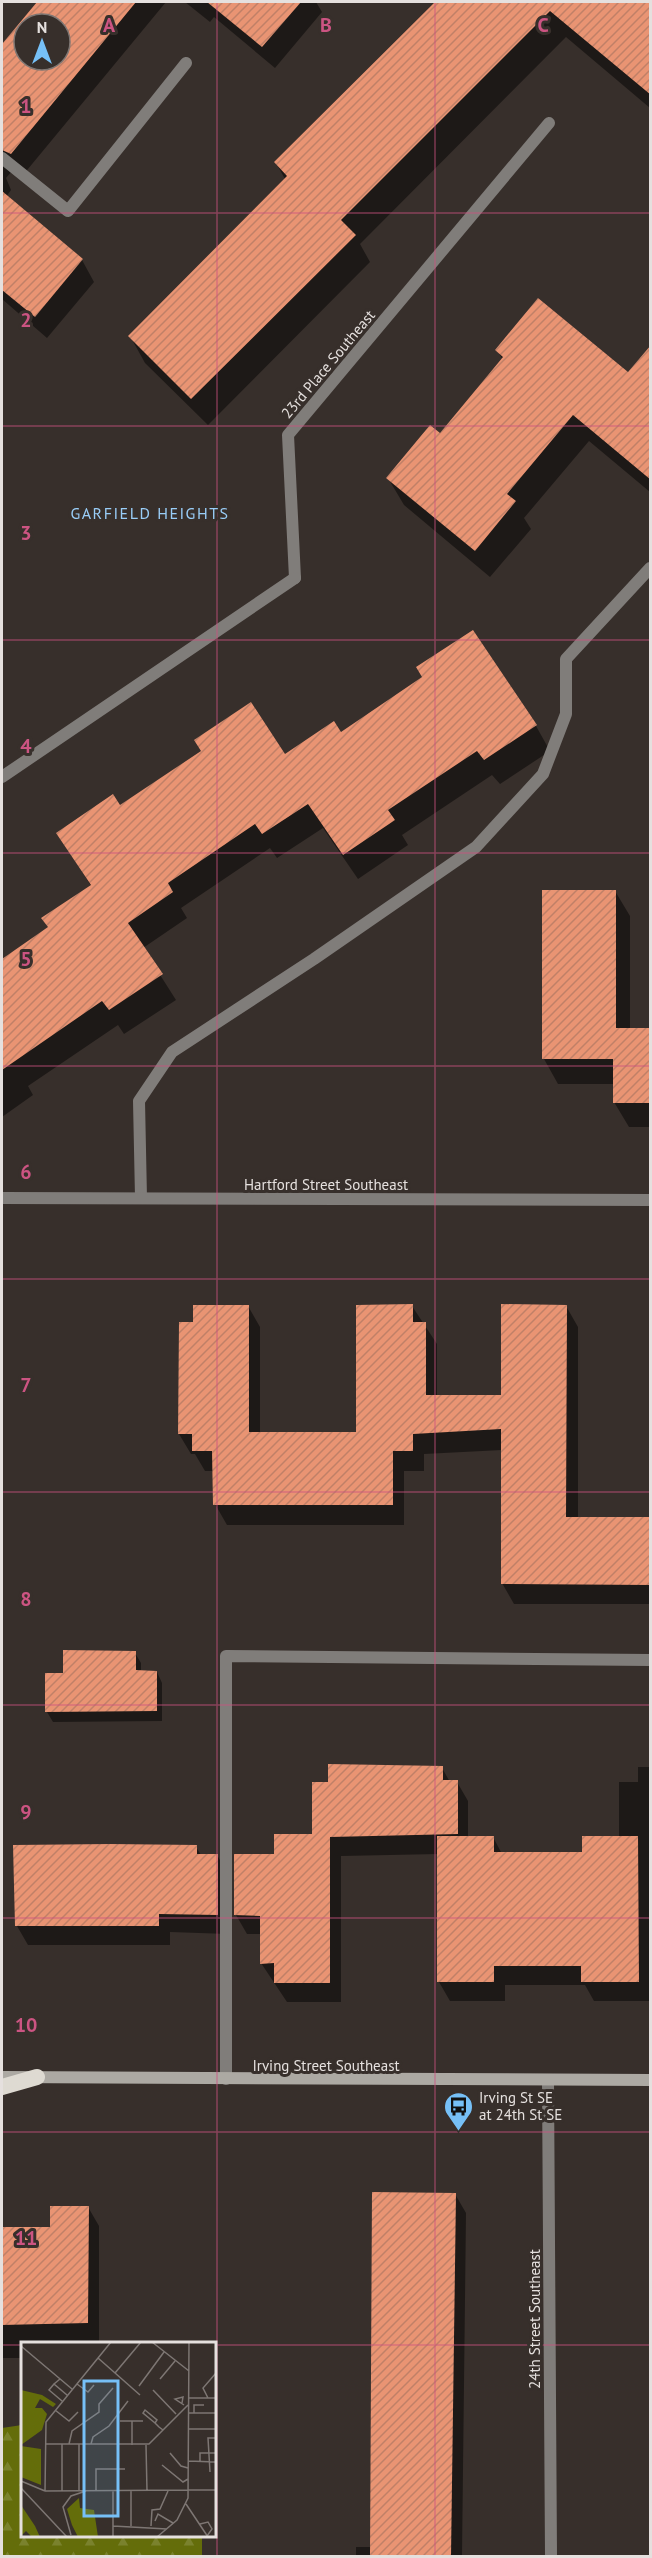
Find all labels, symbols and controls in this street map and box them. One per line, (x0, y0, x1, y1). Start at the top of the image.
north arrow (12, 12, 72, 72)
text: A (103, 12, 116, 38)
text: B (320, 12, 332, 38)
text: C (537, 12, 549, 38)
text: N (37, 17, 47, 37)
text: 1 (20, 93, 32, 119)
street label: 23rd Place Southeast (277, 306, 379, 422)
text: 2 (20, 307, 32, 333)
district label: GARFIELD HEIGHTS (70, 503, 230, 523)
text: 3 (20, 520, 32, 546)
text: 4 (20, 733, 32, 759)
text: 5 (20, 946, 32, 972)
text: 6 (20, 1159, 32, 1185)
street label: Hartford Street Southeast (244, 1175, 408, 1194)
text: 7 (20, 1372, 32, 1398)
text: 8 (20, 1586, 32, 1612)
text: 9 (20, 1799, 32, 1825)
text: 10 (15, 2012, 37, 2038)
street label: Irving Street Southeast (252, 2056, 400, 2075)
place label: Irving St SE at 24th St SE (479, 2088, 562, 2124)
bus stop icon: Irving St SE at 24th St SE (442, 2090, 474, 2132)
text: 11 (15, 2225, 37, 2251)
street label: 24th Street Southeast (525, 2249, 544, 2389)
inset map (21, 2342, 216, 2537)

